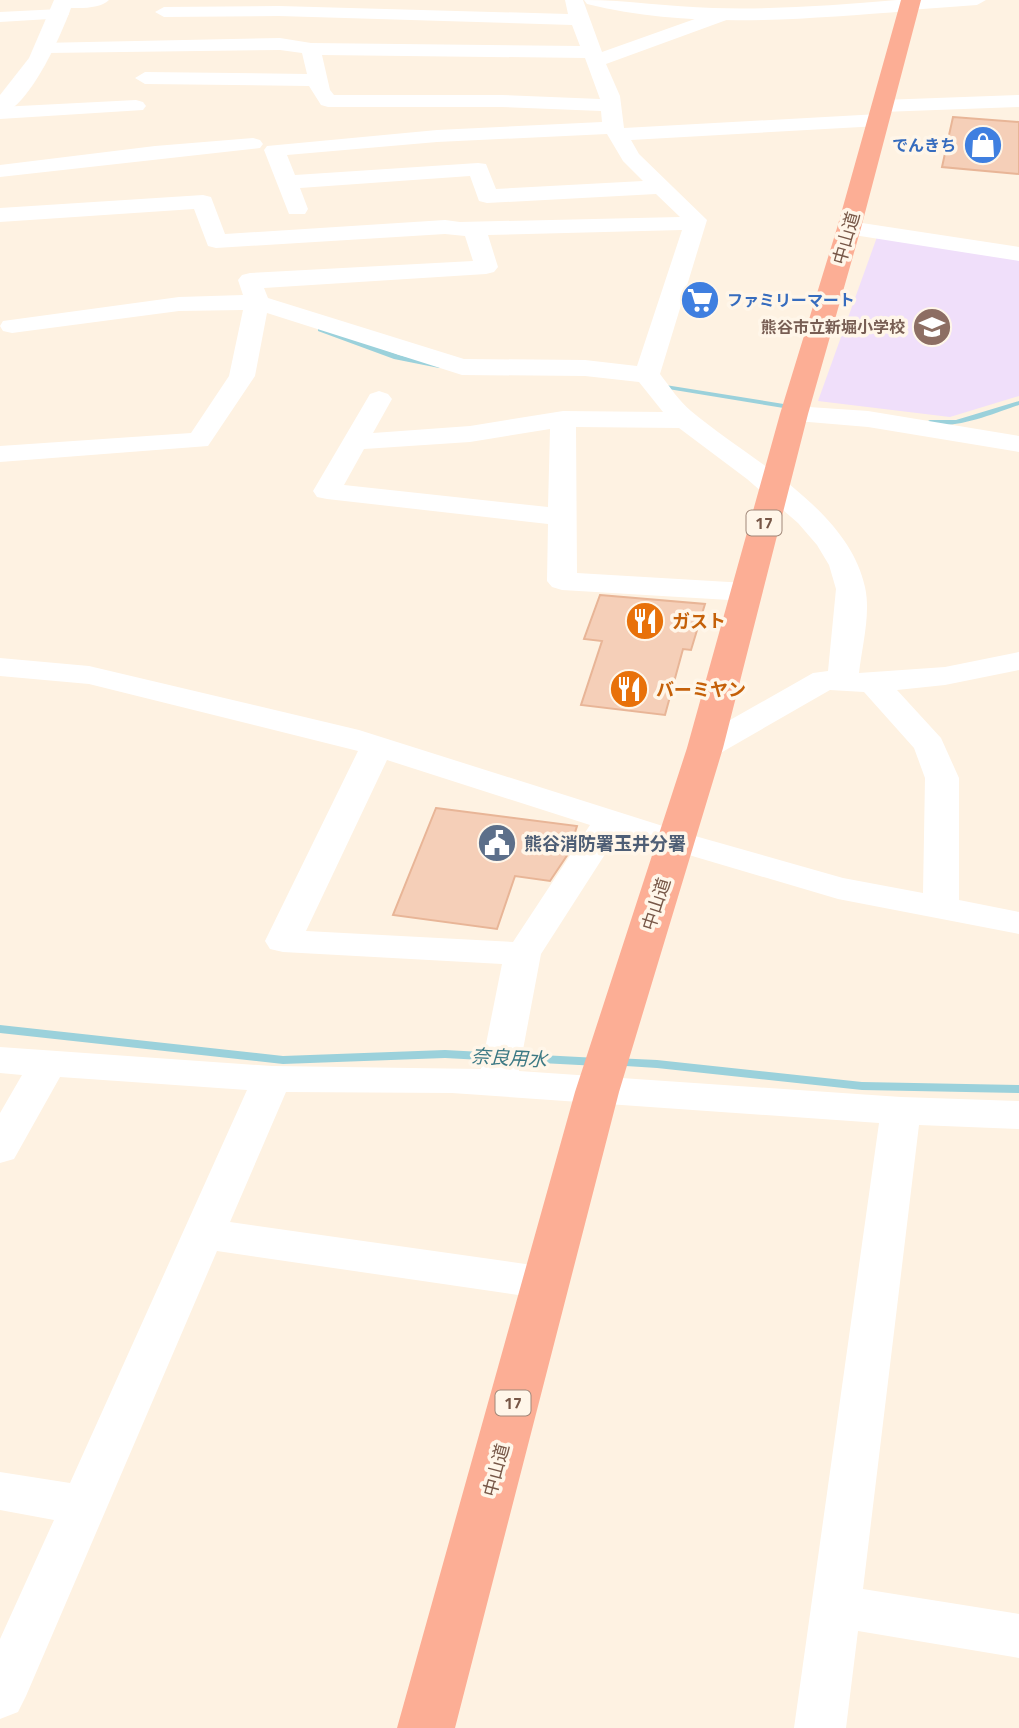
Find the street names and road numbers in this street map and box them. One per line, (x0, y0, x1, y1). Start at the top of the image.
street label: 中山道 (826, 208, 866, 268)
road number: 17 (746, 510, 782, 536)
street label: 中山道 (635, 874, 677, 934)
road number: 17 (496, 1390, 530, 1415)
street label: 中山道 (476, 1440, 516, 1500)

